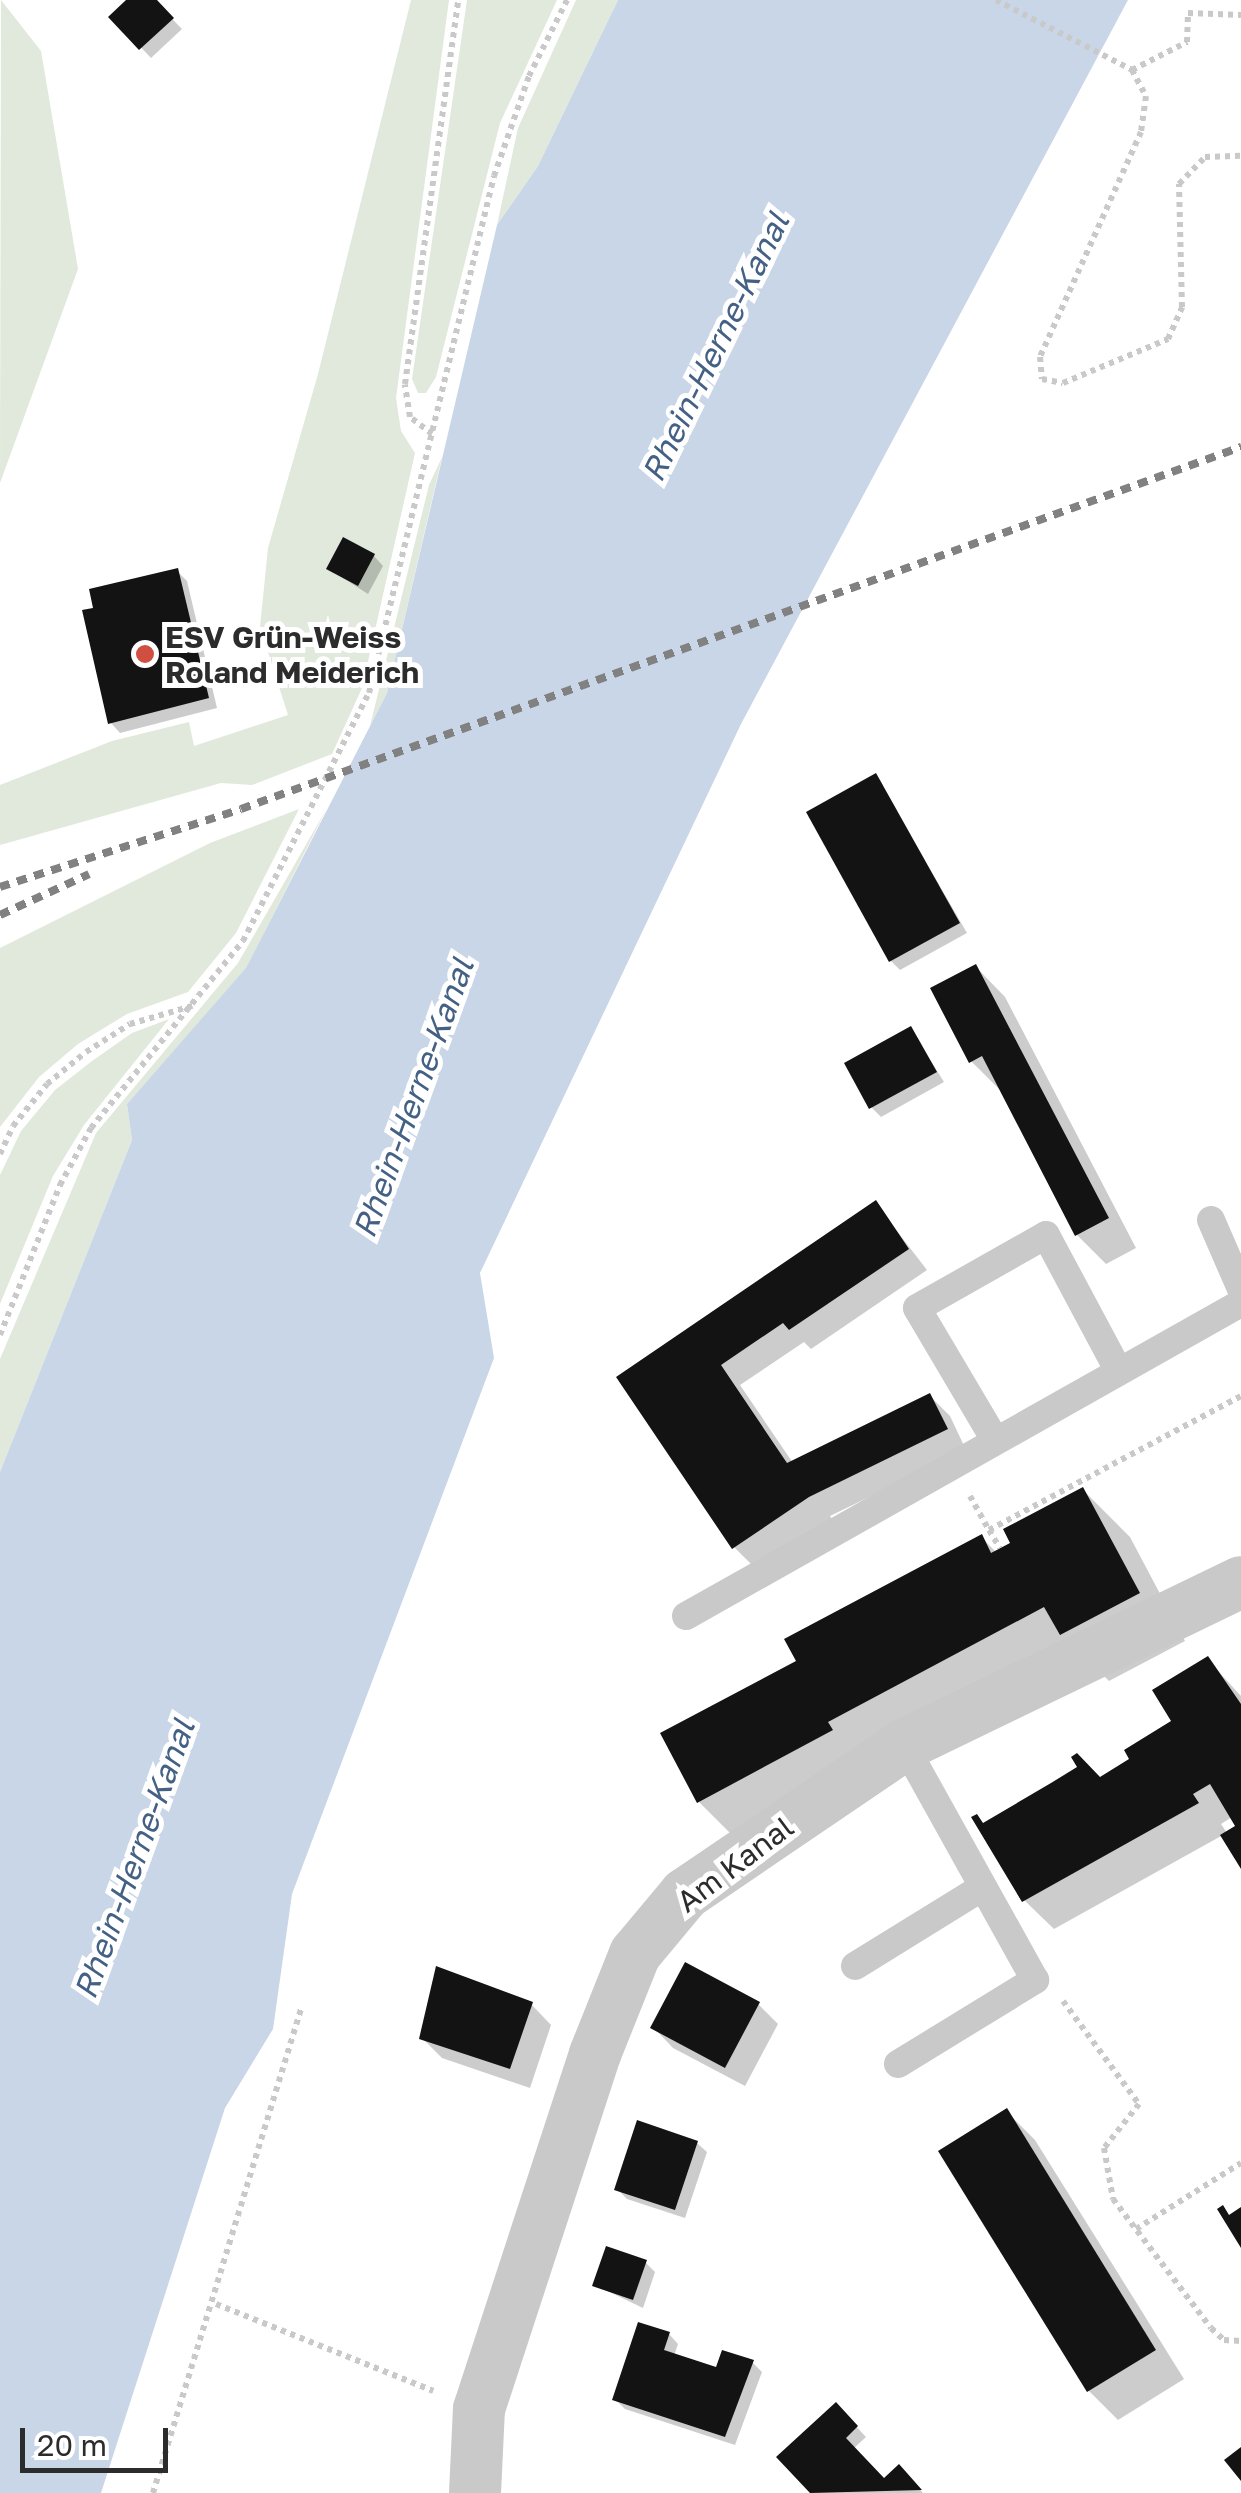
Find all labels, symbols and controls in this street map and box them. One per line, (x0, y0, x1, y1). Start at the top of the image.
water label: Rhein-Herne-Kanal (633, 206, 797, 488)
place label: ESV Grün-Weiss Roland Meiderich (165, 619, 419, 690)
marker: ESV Grün-Weiss Roland Meiderich (134, 643, 156, 665)
water label: Rhein-Herne-Kanal (345, 953, 481, 1243)
water label: Rhein-Herne-Kanal (66, 1714, 202, 2004)
street label: Am Kanal (670, 1809, 800, 1919)
scale bar (25, 2408, 172, 2470)
text: 20 m (37, 2427, 107, 2463)

